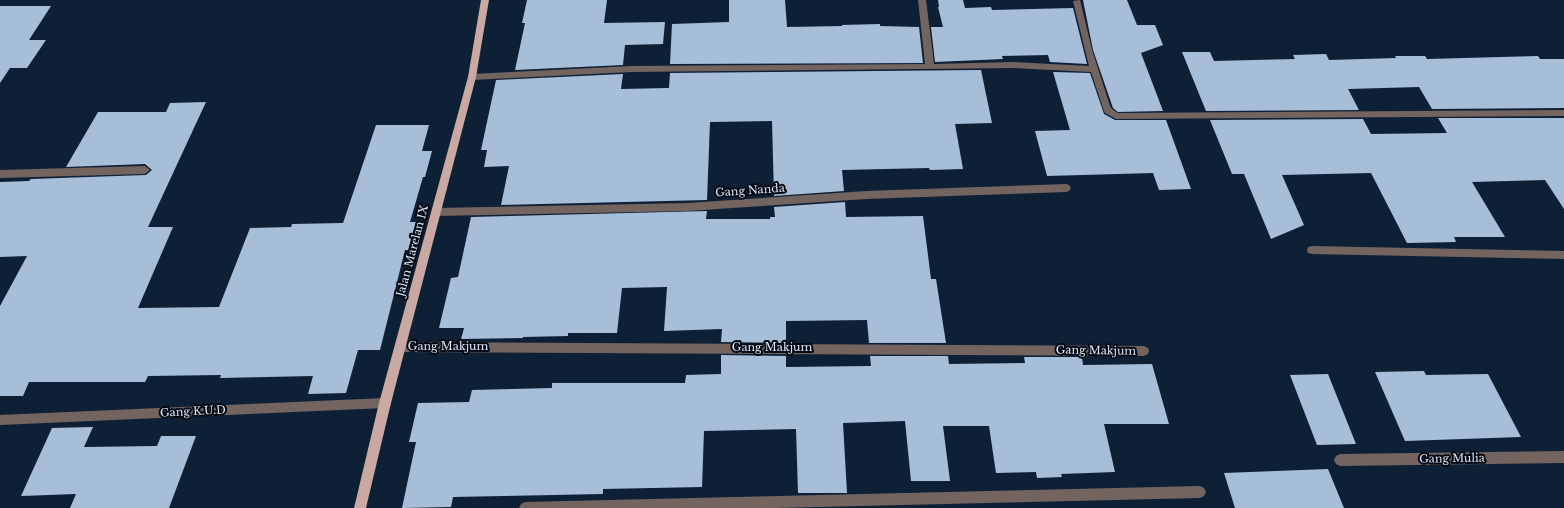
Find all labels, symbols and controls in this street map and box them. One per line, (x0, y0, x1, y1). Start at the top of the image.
street label: Gang Nanda (715, 182, 785, 200)
street label: Jalan Marelan IX (394, 204, 432, 298)
street label: Gang Makjum (408, 340, 488, 354)
street label: Gang Makjum (732, 341, 812, 355)
street label: Gang Makjum (1056, 344, 1136, 358)
street label: Gang K.U.D (160, 404, 226, 420)
street label: Gang Mulia (1419, 452, 1485, 466)

